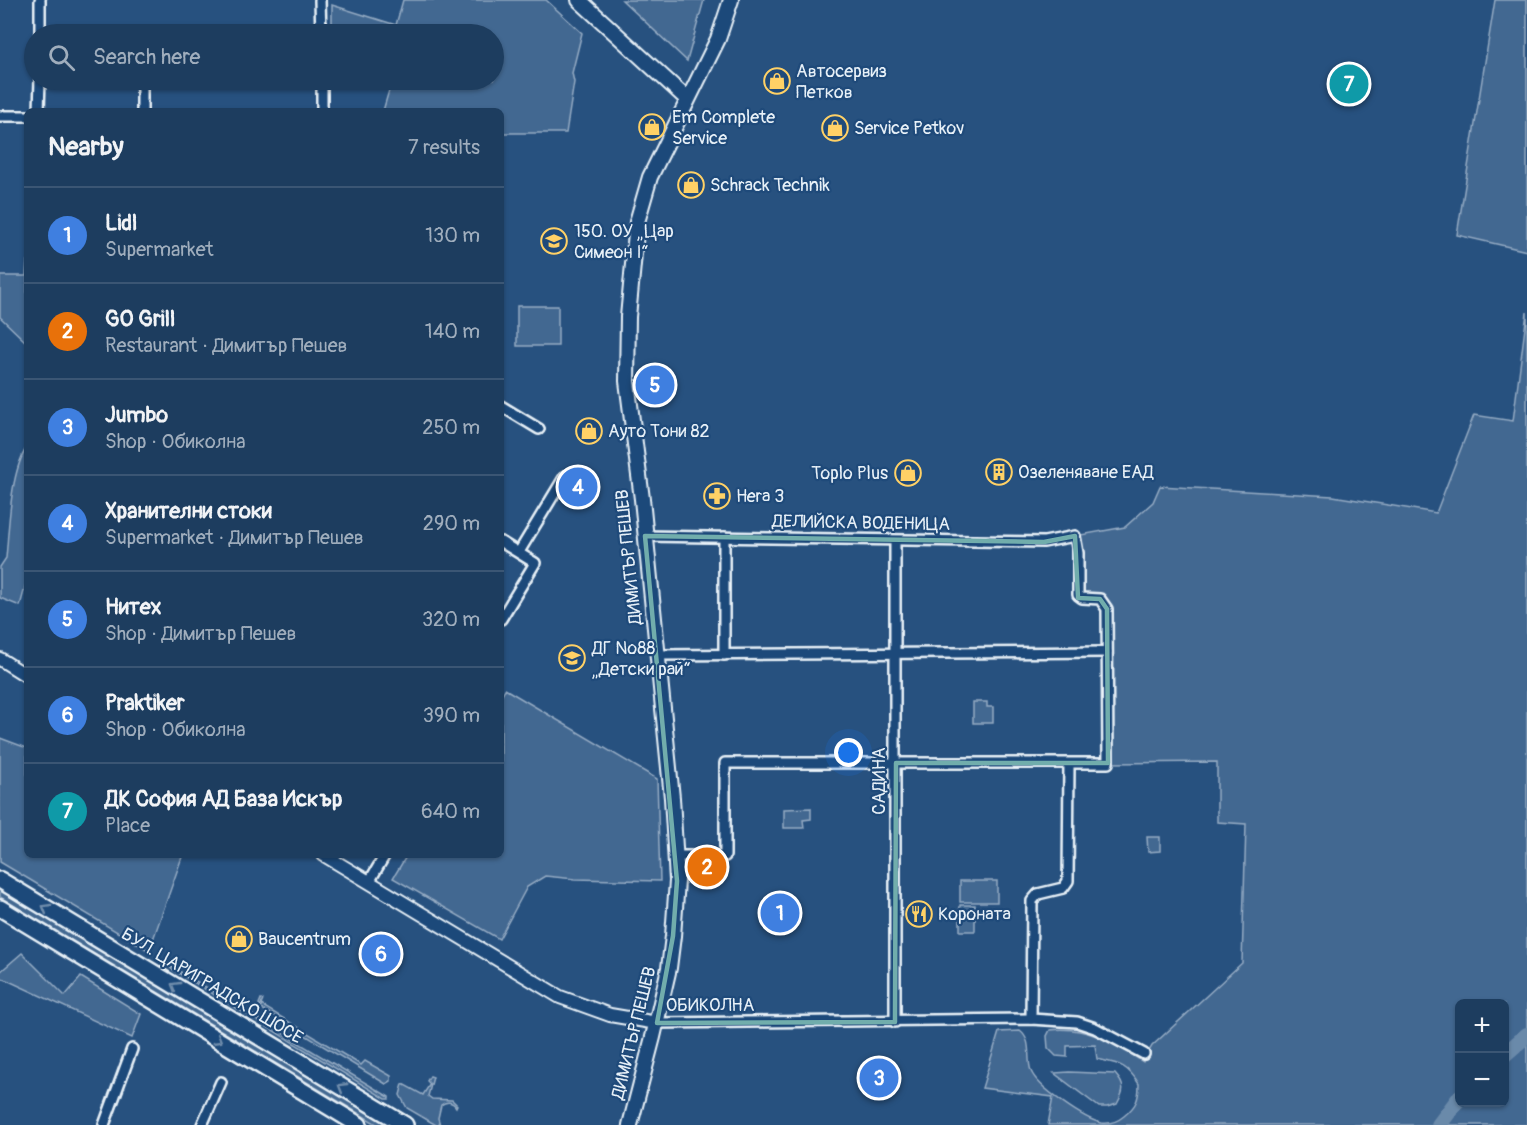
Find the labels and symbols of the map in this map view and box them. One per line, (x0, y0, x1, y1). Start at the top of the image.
place label: Автосервиз Петков (796, 60, 887, 104)
pin: 7 (1330, 62, 1368, 106)
shop icon: Автосервиз Петков (762, 66, 792, 96)
place label: Em Complete Service (672, 106, 775, 150)
shop icon: Em Complete Service (637, 112, 667, 142)
shop icon: Service Petkov (820, 113, 850, 143)
place label: Service Petkov (854, 117, 964, 140)
shop icon: Schrack Technik (676, 170, 706, 200)
place label: Schrack Technik (710, 174, 830, 197)
place label: 150. ОУ „Цар Симеон I“ (574, 220, 674, 264)
school or university icon: 150. ОУ „Цар Симеон I“ (539, 226, 569, 256)
pin: 5 (636, 362, 674, 408)
shop icon: Ауто Тони 82 (574, 416, 604, 446)
place label: Ауто Тони 82 (608, 420, 710, 443)
building icon: Озеленяване ЕАД (984, 457, 1014, 487)
shop icon: Toplo Plus (893, 458, 923, 488)
place label: Озеленяване ЕАД (1018, 461, 1154, 484)
place label: Toplo Plus (811, 462, 888, 485)
pin: 4 (558, 464, 598, 510)
pharmacy icon: Hera 3 (702, 481, 732, 511)
place label: Hera 3 (736, 485, 784, 508)
street label: ДИМИТЪР ПЕШЕВ (610, 488, 648, 627)
street label: ДЕЛИЙСКА ВОДЕНИЦА (771, 510, 951, 536)
place label: ДГ №88 „Детски рай“ (591, 637, 691, 681)
school or university icon: ДГ №88 „Детски рай“ (557, 643, 587, 673)
your location (834, 738, 863, 767)
street label: САДИНА (868, 747, 891, 815)
pin: 2 (688, 844, 726, 890)
pin: 1 (760, 890, 800, 936)
restaurant icon: Короната (904, 899, 934, 929)
one-way arrow (42, 903, 52, 915)
place label: Короната (938, 903, 1011, 926)
street label: БУЛ. ЦАРИГРАДСКО ШОСЕ (117, 923, 307, 1049)
shop icon: Baucentrum (224, 924, 254, 954)
place label: Baucentrum (258, 928, 351, 951)
pin: 6 (362, 932, 400, 976)
street label: ДИМИТЪР ПЕШЕВ (606, 964, 662, 1103)
one-way arrow (171, 982, 181, 994)
street label: ОБИКОЛНА (666, 994, 755, 1017)
one-way arrow (212, 1032, 222, 1044)
pin: 3 (860, 1056, 898, 1100)
one-way arrow (338, 1083, 348, 1094)

